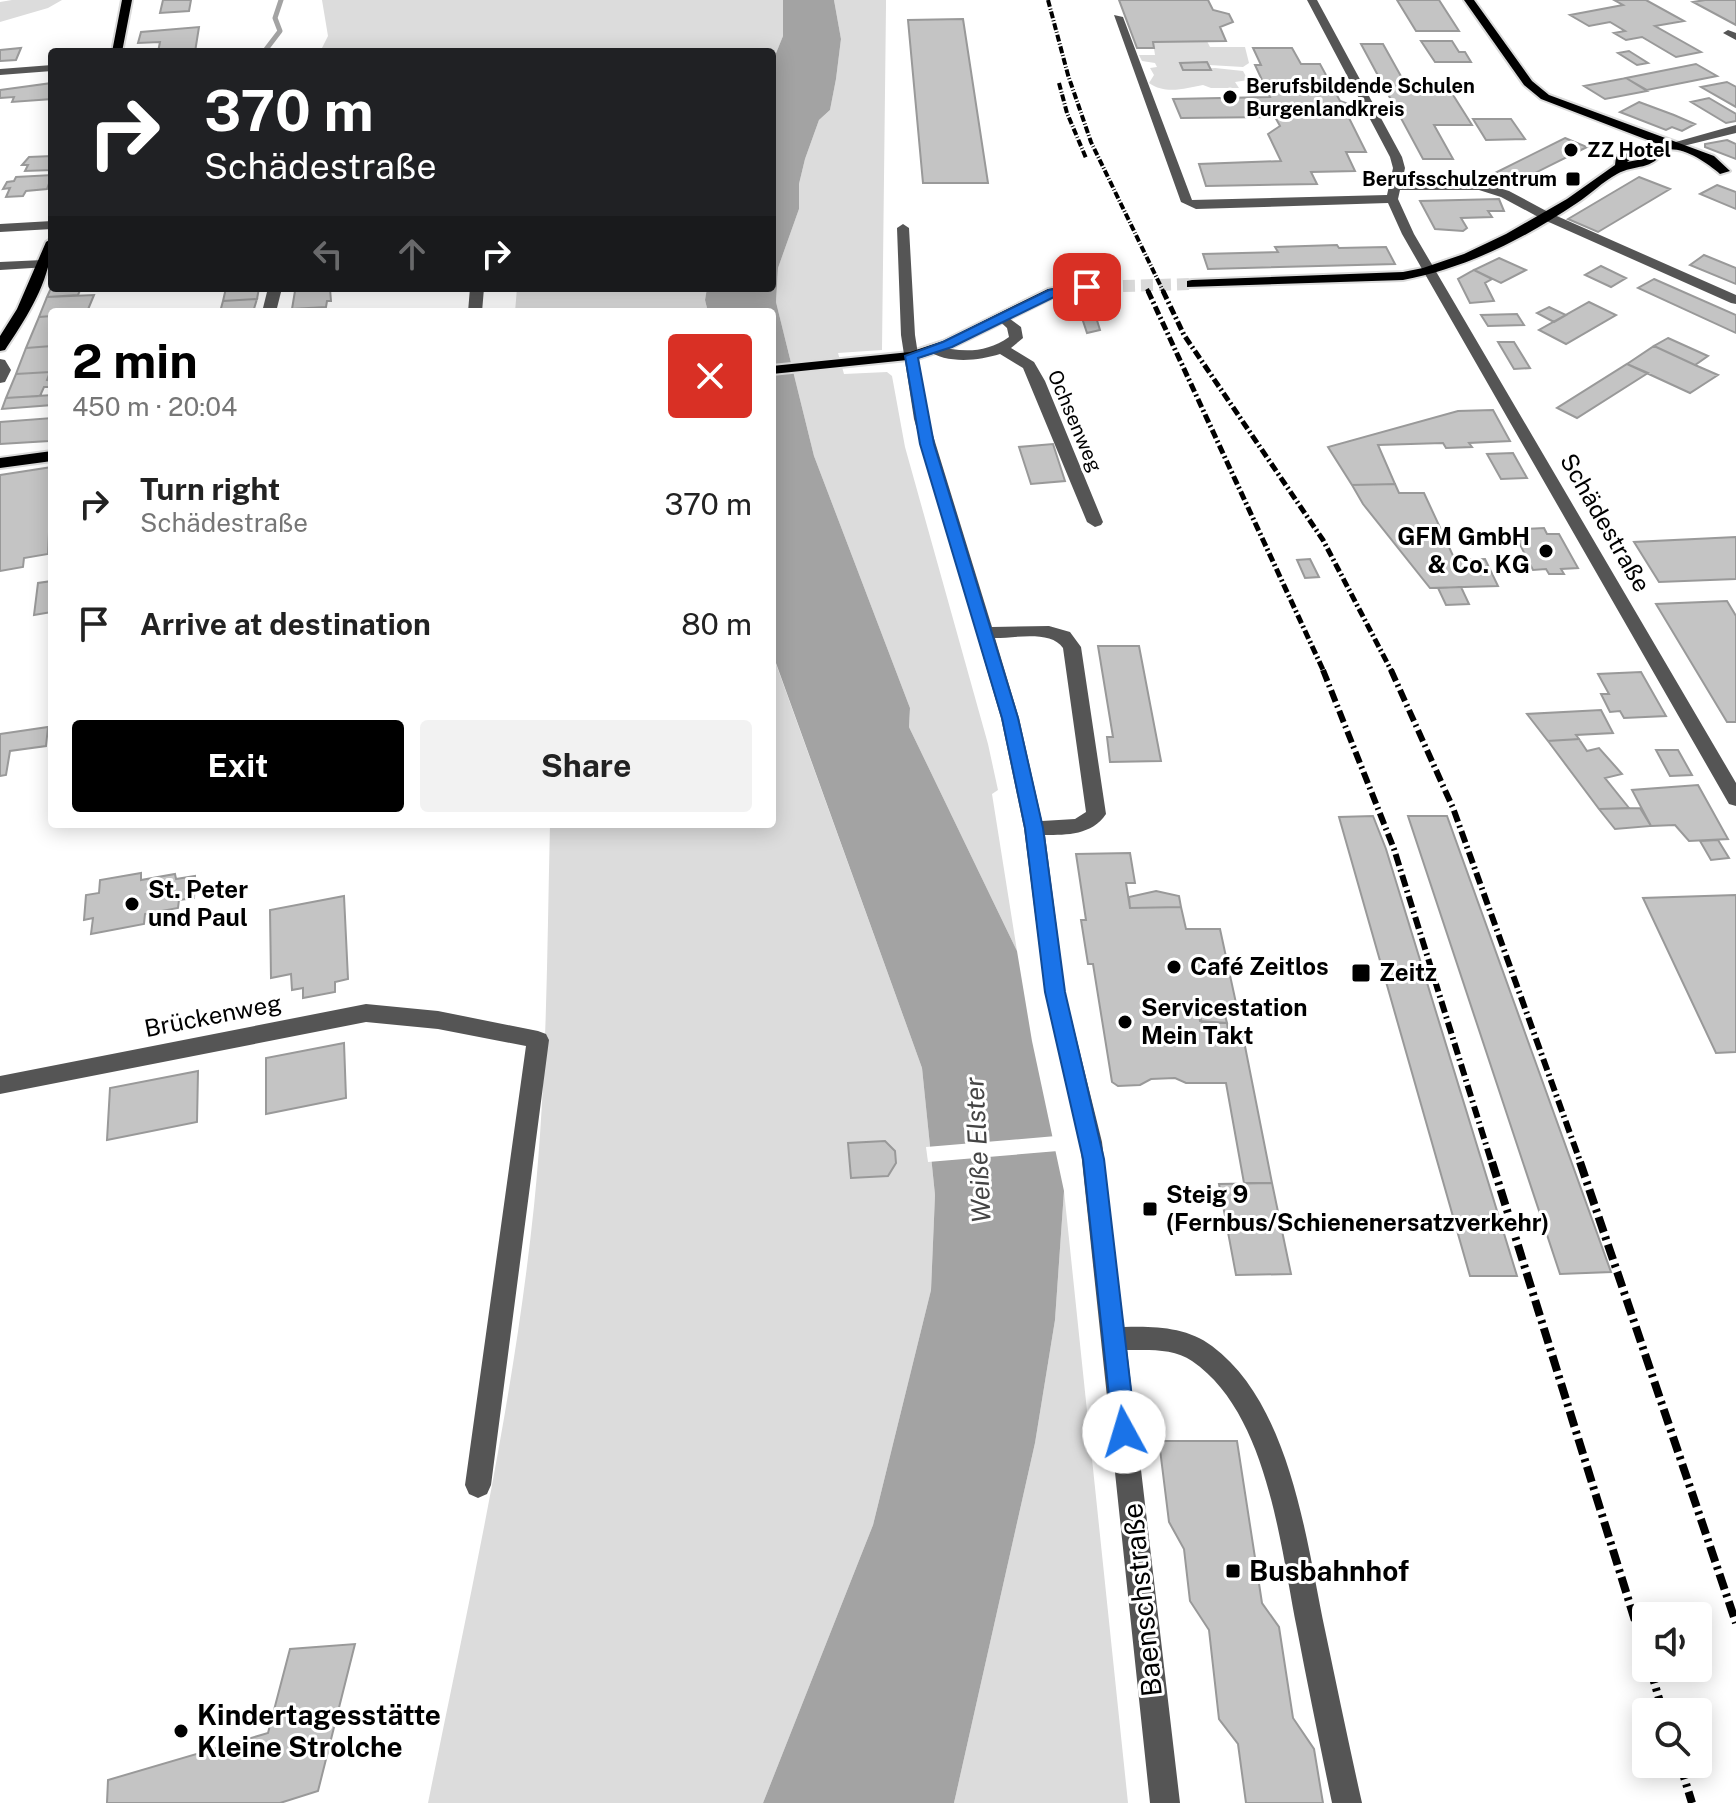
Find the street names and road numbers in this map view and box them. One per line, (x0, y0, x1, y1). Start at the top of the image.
street label: Ochsenweg (1043, 366, 1107, 476)
street label: Schädestraße (1555, 448, 1657, 597)
street label: Brückenweg (142, 988, 284, 1042)
street label: Baenschstraße (1115, 1502, 1168, 1698)

